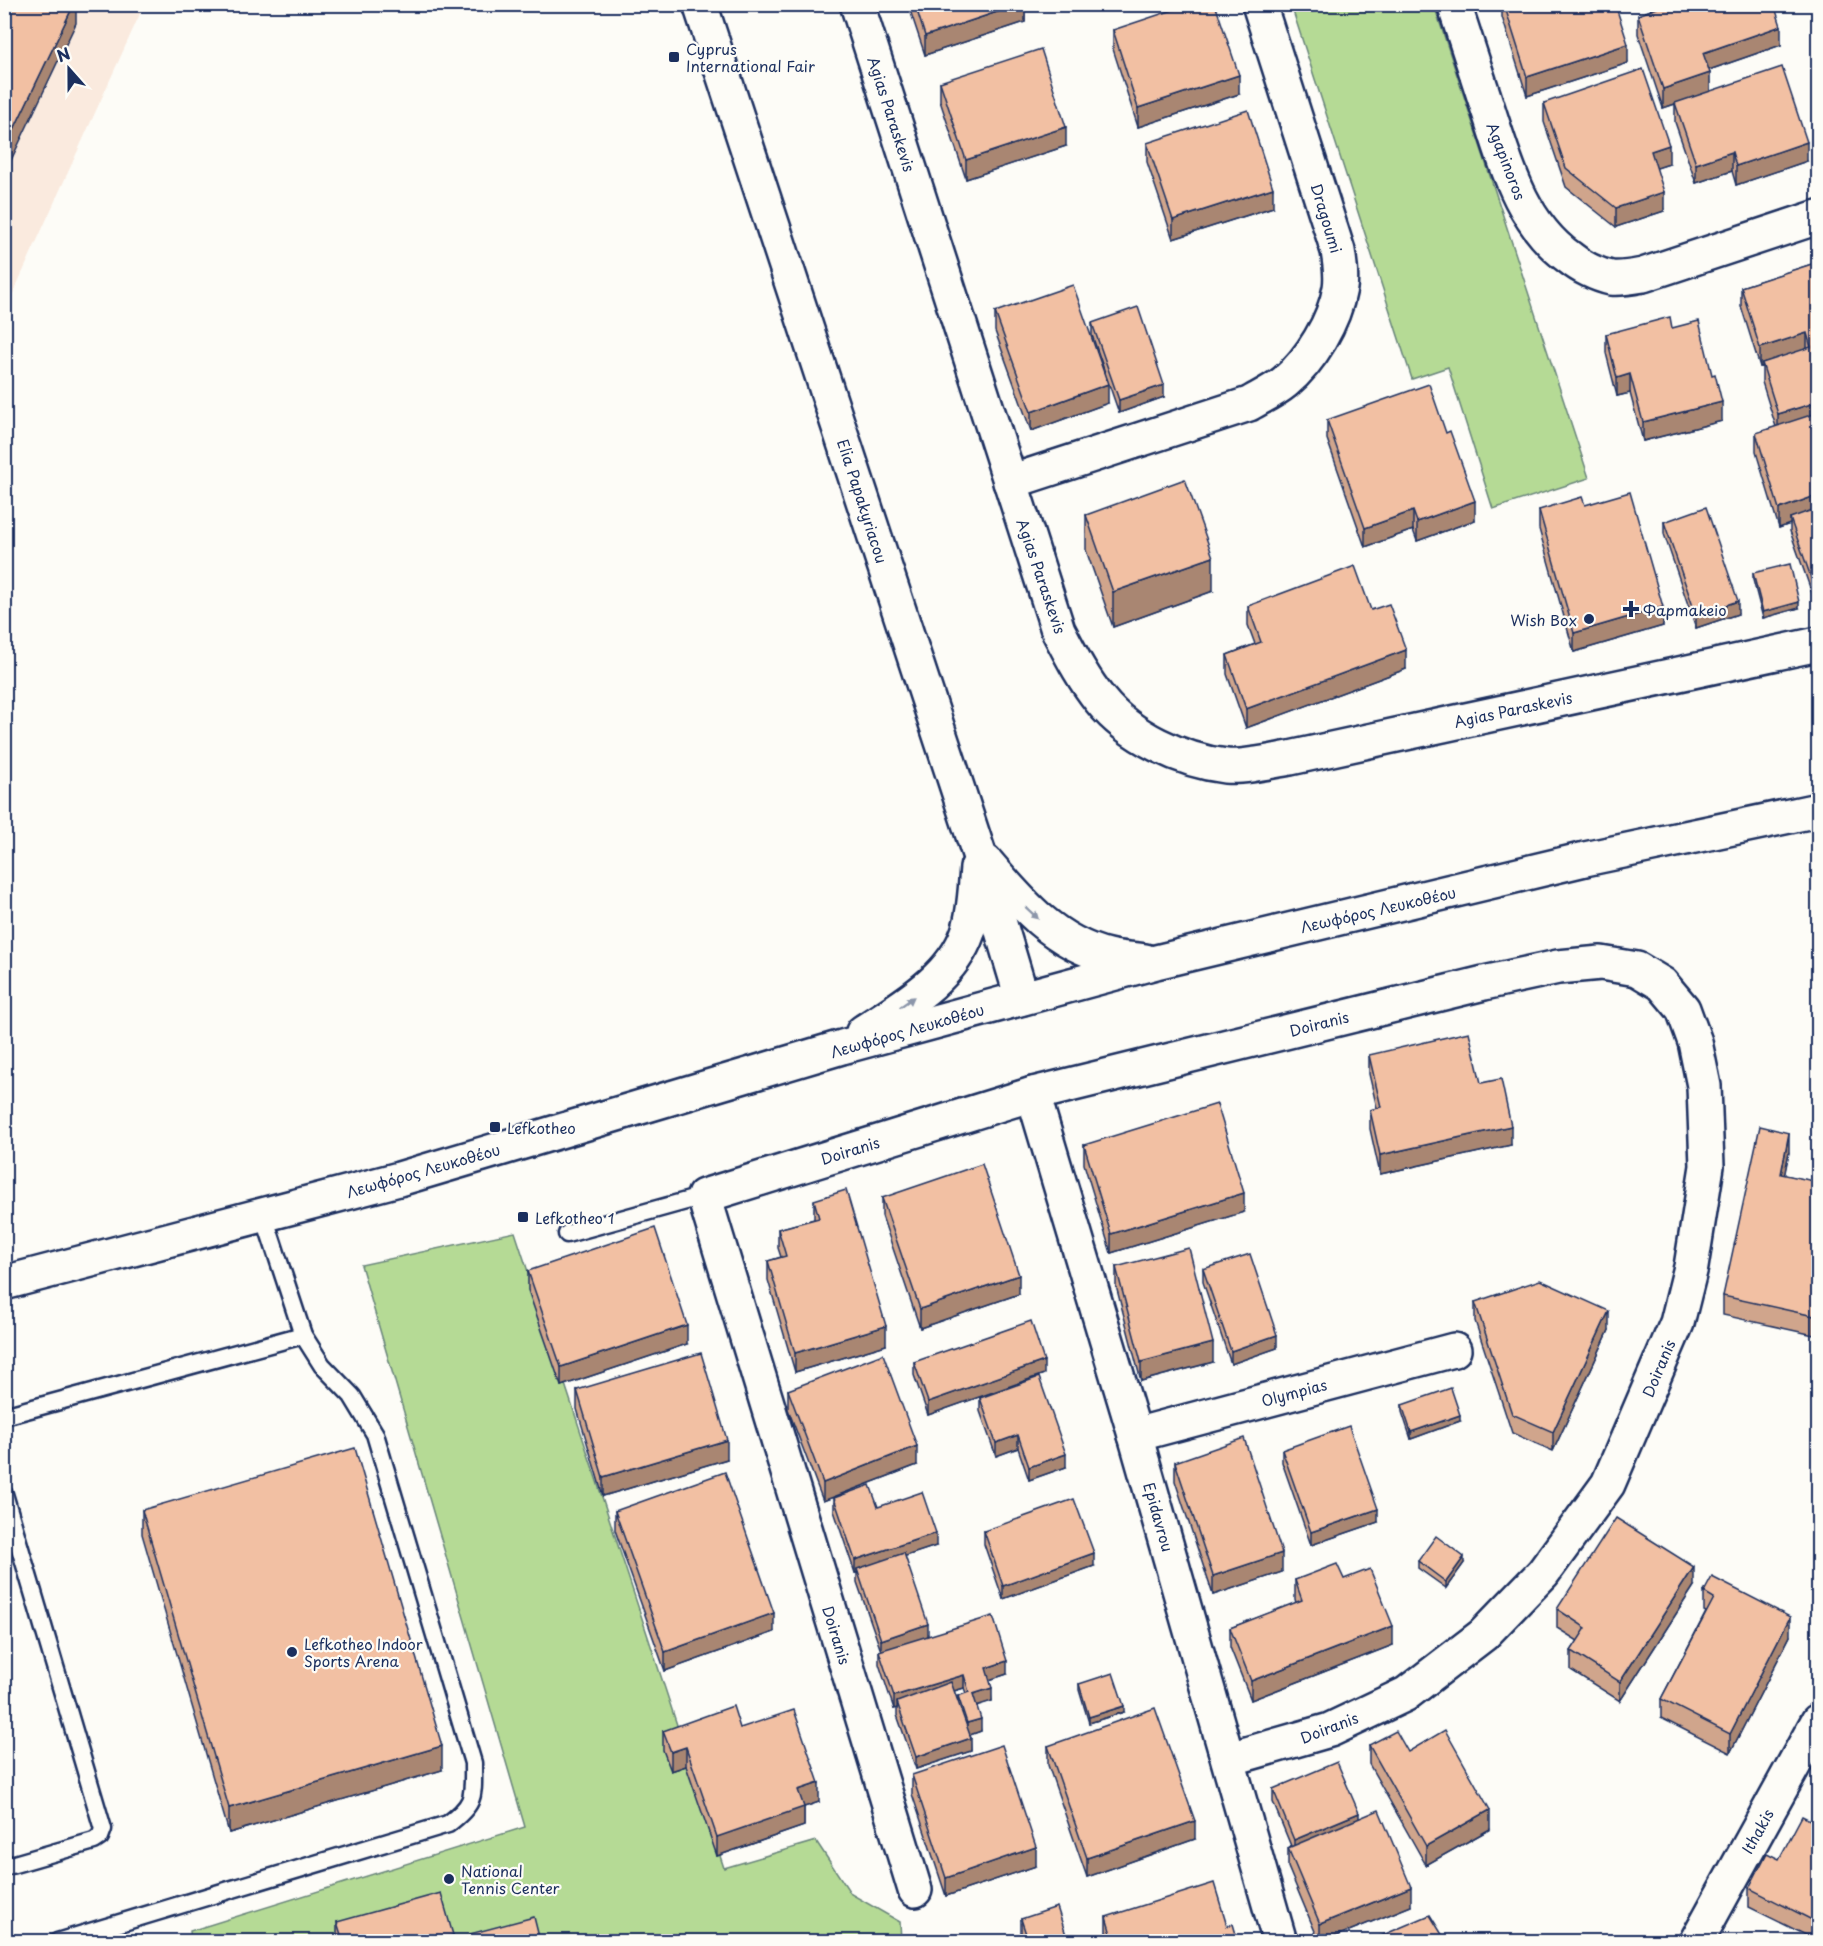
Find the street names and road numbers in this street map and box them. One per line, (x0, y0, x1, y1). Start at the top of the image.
street label: Agias Paraskevis (863, 53, 922, 175)
street label: Agapinoros (1482, 119, 1532, 203)
street label: Dragoumi (1305, 180, 1349, 256)
street label: Elia Papakyriacou (832, 436, 894, 566)
street label: Agias Paraskevis (1012, 515, 1073, 637)
street label: Agias Paraskevis (1452, 685, 1575, 733)
street label: Λεωφόρος Λευκοθέου (1298, 880, 1458, 938)
street label: Λεωφόρος Λευκοθέου (827, 997, 987, 1063)
street label: Doiranis (1287, 1004, 1351, 1041)
street label: Doiranis (818, 1130, 882, 1170)
street label: Λεωφόρος Λευκοθέου (343, 1137, 503, 1203)
street label: Doiranis (1636, 1335, 1680, 1400)
street label: Olympias (1259, 1372, 1329, 1412)
street label: Epidavrou (1138, 1480, 1180, 1554)
street label: Doiranis (817, 1603, 857, 1667)
street label: Doiranis (1297, 1705, 1362, 1749)
street label: Ithakis (1735, 1804, 1779, 1858)

